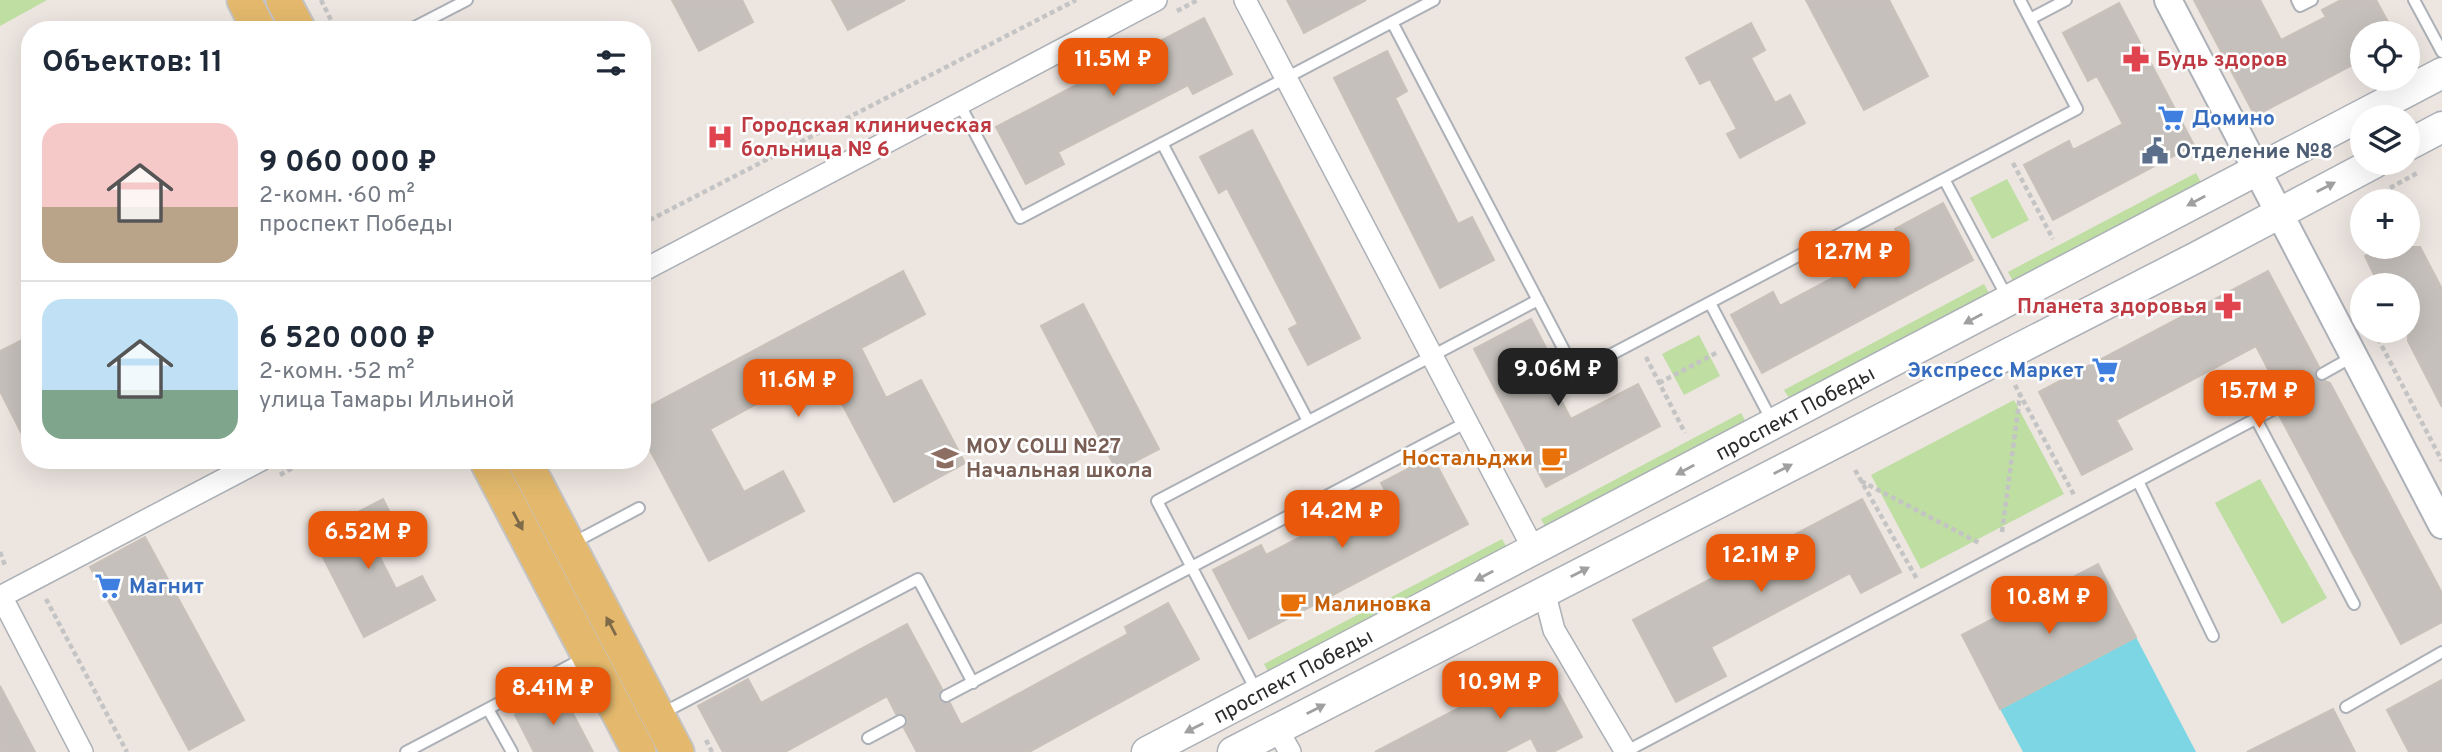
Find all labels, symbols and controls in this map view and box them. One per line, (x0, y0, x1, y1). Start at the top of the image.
map controls (2350, 21, 2420, 343)
button: locate (2350, 21, 2420, 91)
pin: 11.5M ₽ (1048, 38, 1178, 98)
icon: filters (592, 44, 630, 82)
pharmacy icon: Будь здоров (2121, 44, 2151, 74)
text: Объектов: 11 (42, 45, 223, 82)
text: 11.5M ₽ (1074, 46, 1152, 75)
place label: Будь здоров (2157, 47, 2287, 74)
supermarket icon: Домино (2156, 103, 2186, 133)
button: layers (2350, 105, 2420, 175)
place label: Домино (2192, 106, 2275, 133)
place label: Городская клиническая больница № 6 (741, 113, 992, 164)
hospital icon: Городская клиническая больница № 6 (705, 122, 735, 152)
public building icon: Отделение №8 (2140, 136, 2170, 166)
place label: Отделение №8 (2176, 139, 2333, 166)
text: 9 060 000 ₽ (259, 145, 437, 182)
icon: home (98, 151, 182, 235)
text: 2-комн. · 60 m² (259, 182, 415, 211)
one-way arrow (2317, 182, 2337, 194)
button: + (2350, 189, 2420, 259)
one-way arrow (2186, 196, 2206, 207)
text: проспект Победы (259, 211, 453, 240)
pin: 12.7M ₽ (1789, 232, 1919, 291)
text: 12.7M ₽ (1815, 239, 1893, 268)
button: − (2350, 273, 2420, 343)
pharmacy icon: Планета здоровья (2213, 291, 2243, 321)
place label: Планета здоровья (2017, 294, 2207, 321)
one-way arrow (1963, 313, 1983, 325)
text: 6 520 000 ₽ (259, 321, 435, 358)
icon: home (98, 327, 182, 411)
pin: 9.06M ₽ (1493, 348, 1623, 408)
supermarket icon: Экспресс Маркет (2090, 355, 2120, 385)
text: 9.06M ₽ (1514, 356, 1602, 385)
text: 2-комн. · 52 m² (259, 358, 415, 387)
place label: Экспресс Маркет (1907, 358, 2084, 385)
pin: 11.6M ₽ (733, 360, 863, 419)
street label: проспект Победы (1711, 361, 1880, 468)
text: 11.6M ₽ (759, 367, 837, 396)
pin: 15.7M ₽ (2194, 370, 2324, 430)
text: 15.7M ₽ (2220, 378, 2298, 407)
text: улица Тамары Ильиной (259, 387, 514, 416)
place label: МОУ СОШ №27 Начальная школа (966, 434, 1152, 485)
school or university icon: МОУ СОШ №27 Начальная школа (930, 443, 960, 473)
cafe icon: Ностальджи (1539, 443, 1569, 473)
place label: Ностальджи (1402, 446, 1533, 473)
one-way arrow (1773, 464, 1793, 475)
one-way arrow (1675, 465, 1695, 476)
pin: 14.2M ₽ (1277, 490, 1407, 550)
text: 14.2M ₽ (1300, 498, 1384, 527)
one-way arrow (512, 511, 524, 530)
pin: 6.52M ₽ (303, 512, 433, 571)
text: 6.52M ₽ (324, 519, 412, 548)
pin: 12.1M ₽ (1696, 534, 1826, 594)
text: 12.1M ₽ (1722, 542, 1800, 571)
one-way arrow (1570, 567, 1590, 578)
supermarket icon: Магнит (93, 571, 123, 601)
one-way arrow (1474, 571, 1494, 582)
place label: Магнит (129, 574, 204, 601)
pin: 10.8M ₽ (1984, 576, 2114, 636)
text: 10.8M ₽ (2007, 584, 2091, 613)
cafe icon: Малиновка (1278, 589, 1308, 619)
place label: Малиновка (1314, 592, 1431, 619)
one-way arrow (606, 616, 618, 636)
street label: проспект Победы (1209, 624, 1378, 731)
pin: 10.9M ₽ (1435, 662, 1565, 721)
pin: 8.41M ₽ (488, 668, 618, 727)
text: 10.9M ₽ (1458, 669, 1542, 698)
text: 8.41M ₽ (512, 675, 594, 704)
one-way arrow (1306, 704, 1326, 716)
one-way arrow (1183, 722, 1203, 734)

